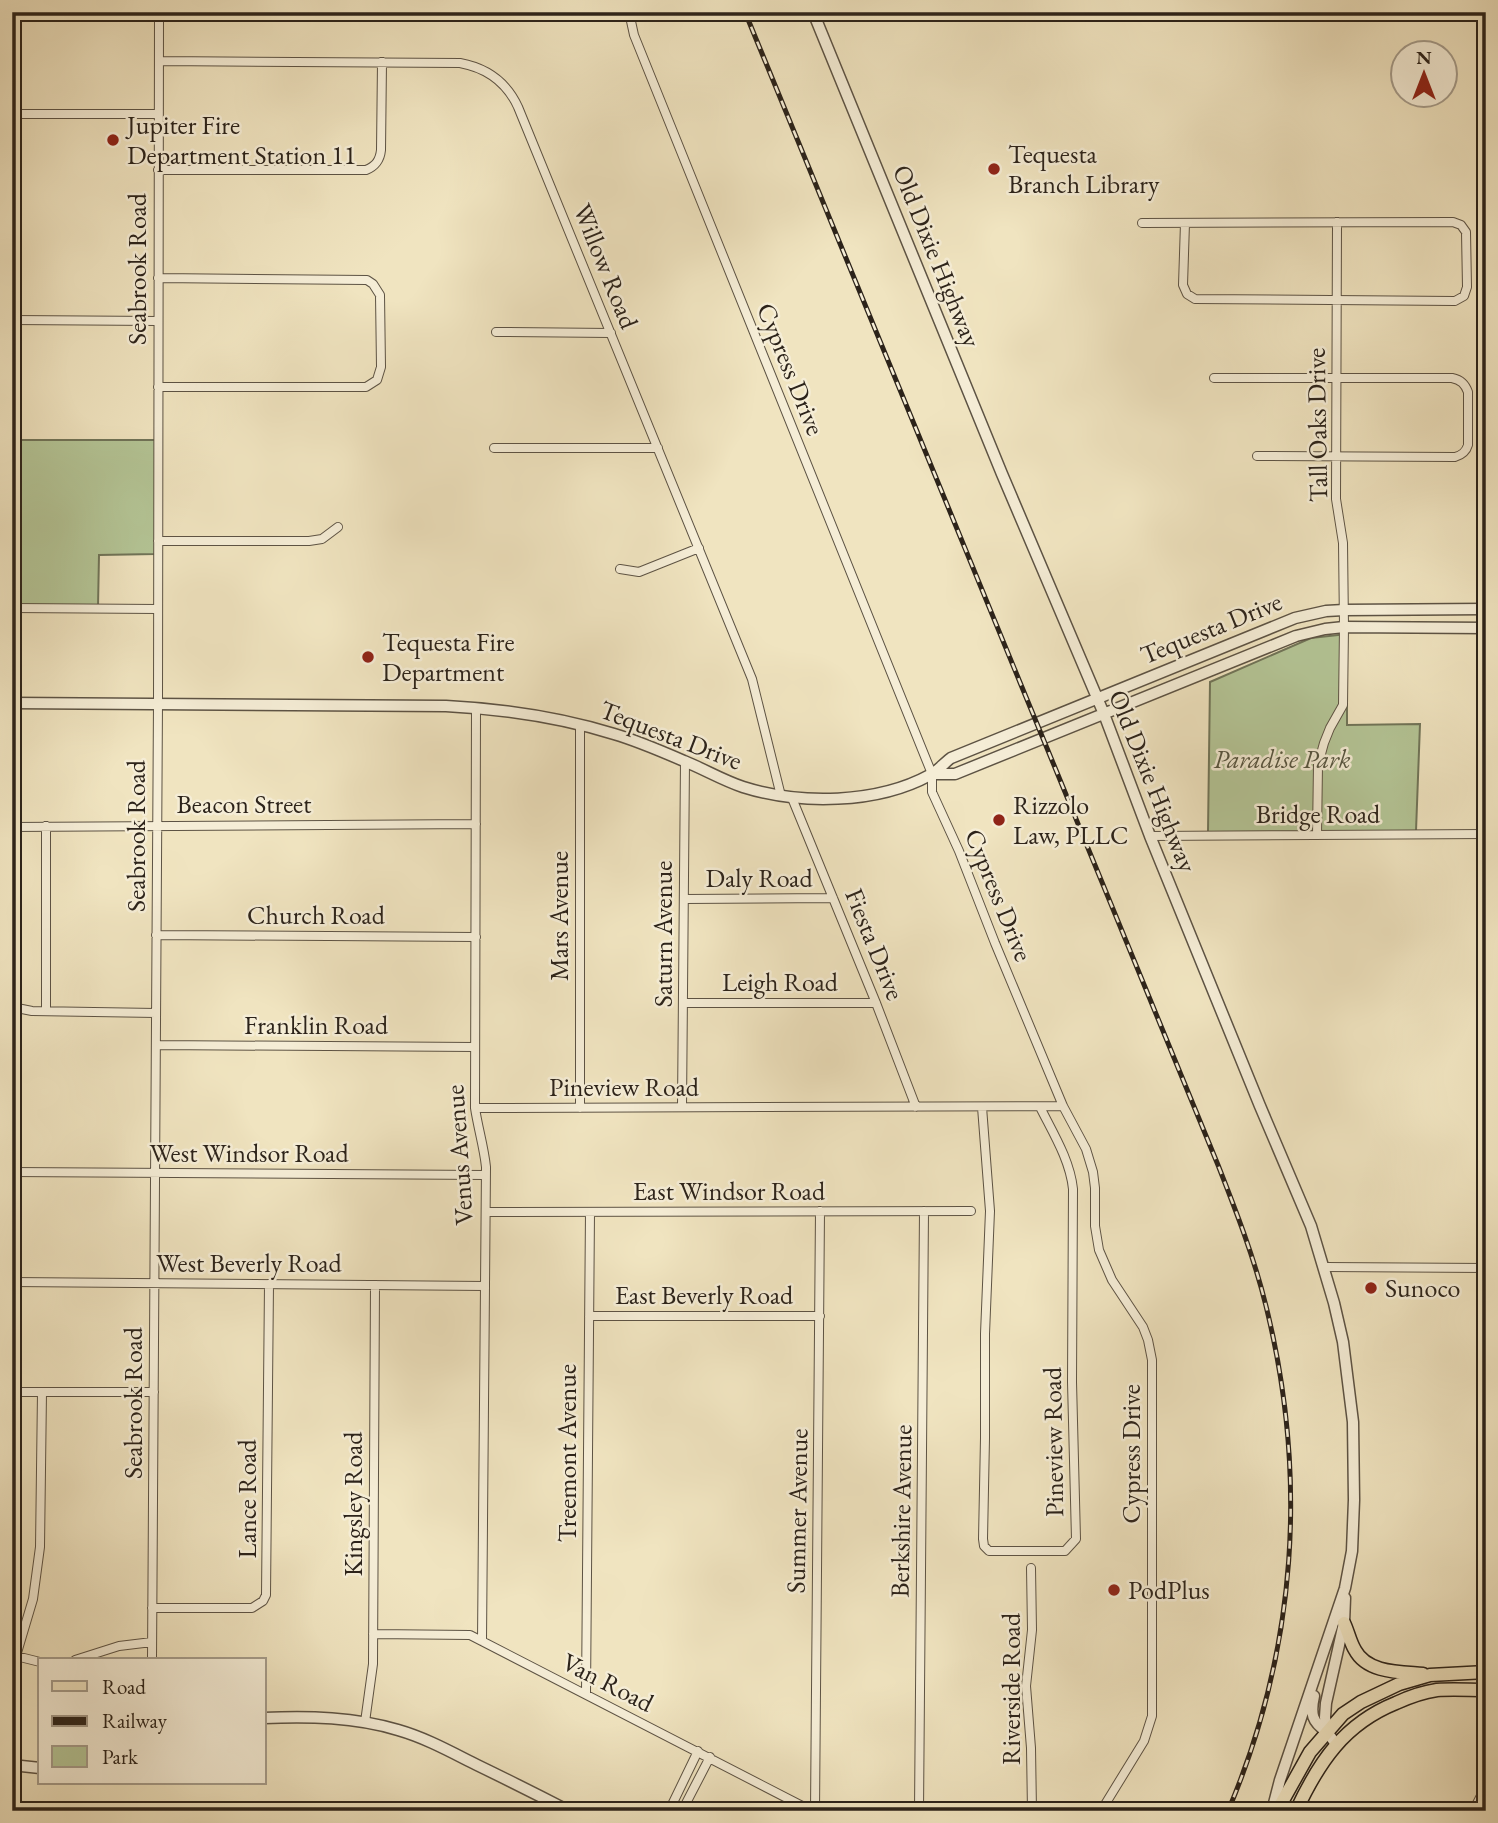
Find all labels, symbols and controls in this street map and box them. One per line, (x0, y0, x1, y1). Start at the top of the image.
north arrow (1390, 38, 1460, 108)
text: N (1416, 45, 1432, 70)
place label: Jupiter Fire Department Station 11 (125, 108, 356, 172)
marker: Jupiter Fire Department Station 11 (105, 132, 121, 148)
place label: Tequesta Branch Library (1008, 137, 1160, 201)
street label: Old Dixie Highway (885, 160, 989, 353)
marker: Tequesta Branch Library (986, 161, 1002, 177)
street label: Seabrook Road (120, 192, 154, 345)
street label: Willow Road (566, 198, 647, 334)
street label: Cypress Drive (749, 298, 833, 440)
street label: Tall Oaks Drive (1299, 348, 1335, 502)
street label: Tequesta Drive (1135, 584, 1287, 672)
place label: Tequesta Fire Department (382, 625, 515, 689)
marker: Tequesta Fire Department (360, 649, 376, 665)
street label: Old Dixie Highway (1101, 685, 1205, 878)
street label: Tequesta Drive (595, 692, 747, 778)
park label: Paradise Park (1213, 742, 1351, 776)
street label: Seabrook Road (119, 759, 153, 912)
street label: Beacon Street (177, 787, 311, 821)
place label: Rizzolo Law, PLLC (1013, 788, 1128, 852)
street label: Bridge Road (1256, 797, 1381, 831)
marker: Rizzolo Law, PLLC (991, 812, 1007, 828)
street label: Cypress Drive (957, 824, 1041, 966)
street label: Mars Avenue (542, 851, 576, 981)
street label: Saturn Avenue (646, 861, 680, 1007)
street label: Daly Road (705, 861, 813, 895)
street label: Fiesta Drive (837, 883, 913, 1005)
street label: Church Road (247, 898, 386, 932)
street label: Leigh Road (722, 965, 839, 999)
street label: Franklin Road (244, 1008, 389, 1042)
street label: Pineview Road (549, 1070, 700, 1104)
street label: Venus Avenue (437, 1084, 481, 1226)
street label: West Windsor Road (149, 1136, 349, 1170)
street label: East Windsor Road (633, 1174, 826, 1208)
street label: West Beverly Road (156, 1246, 343, 1280)
place label: Sunoco (1385, 1271, 1460, 1305)
street label: East Beverly Road (615, 1278, 794, 1312)
marker: Sunoco (1363, 1280, 1379, 1296)
street label: Seabrook Road (116, 1326, 150, 1479)
street label: Treemont Avenue (550, 1364, 584, 1542)
street label: Pineview Road (1035, 1366, 1071, 1517)
street label: Cypress Drive (1114, 1384, 1148, 1524)
street label: Berkshire Avenue (882, 1424, 920, 1598)
street label: Summer Avenue (779, 1428, 815, 1594)
street label: Kingsley Road (336, 1431, 370, 1576)
street label: Lance Road (230, 1439, 264, 1559)
place label: PodPlus (1128, 1573, 1210, 1607)
marker: PodPlus (1106, 1582, 1122, 1598)
street label: Riverside Road (994, 1612, 1028, 1765)
street label: Van Road (556, 1644, 660, 1720)
legend (38, 1658, 266, 1784)
text: Road (102, 1673, 146, 1700)
text: Railway (102, 1707, 168, 1734)
text: Park (102, 1743, 139, 1770)

